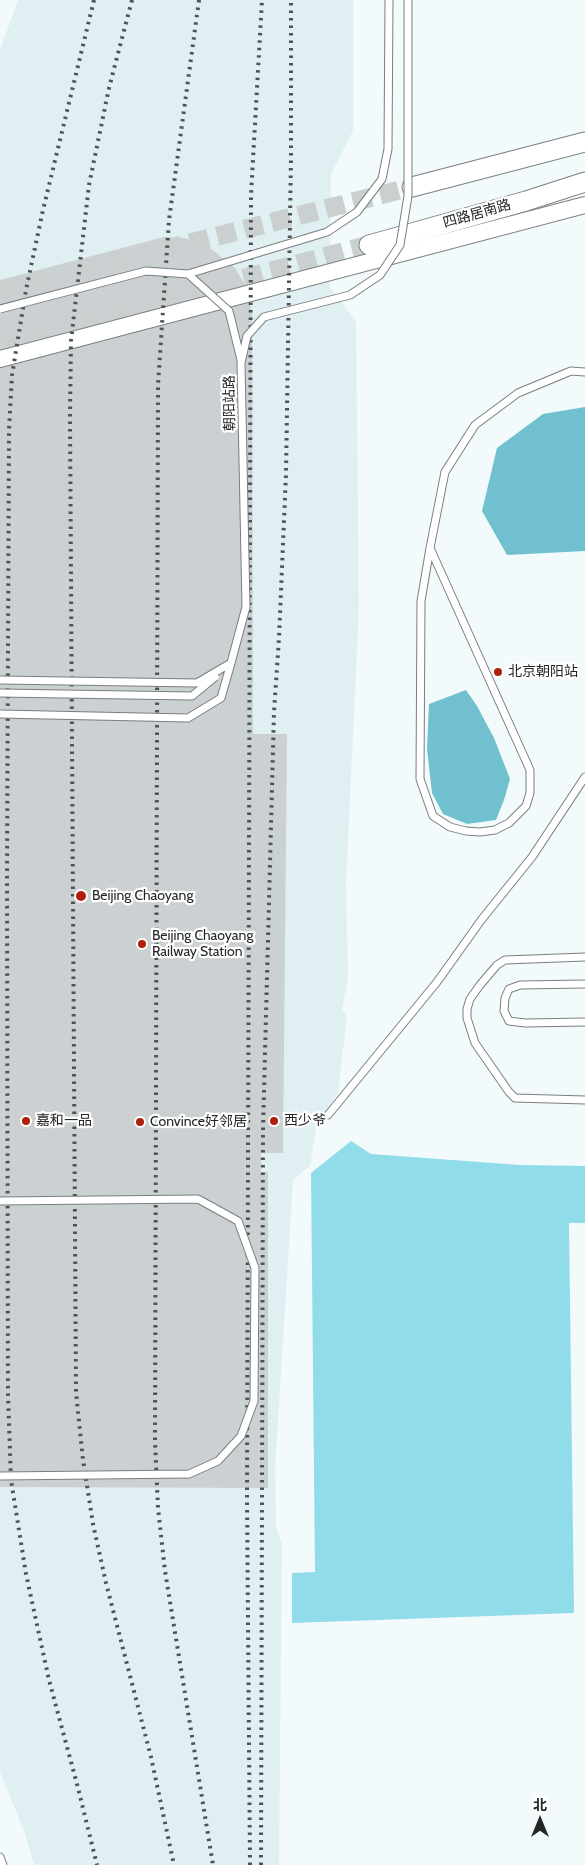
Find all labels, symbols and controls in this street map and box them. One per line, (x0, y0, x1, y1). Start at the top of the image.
street label: 四路居南路 (441, 196, 513, 232)
street label: 朝阳站路 (221, 375, 239, 431)
place label: 北京朝阳站 (508, 664, 578, 680)
marker: 北京朝阳站 (492, 666, 504, 678)
place label: Beijing Chaoyang (92, 888, 193, 904)
marker: Beijing Chaoyang (74, 889, 88, 903)
place label: Beijing Chaoyang Railway Station (152, 928, 253, 960)
marker: Beijing Chaoyang Railway Station (136, 938, 148, 950)
place label: 嘉和一品 (36, 1113, 92, 1129)
place label: 西少爷 (284, 1113, 326, 1129)
place label: Convince好邻居 (150, 1114, 247, 1130)
marker: 嘉和一品 (20, 1115, 32, 1127)
marker: 西少爷 (268, 1115, 280, 1127)
marker: Convince好邻居 (134, 1116, 146, 1128)
north arrow (515, 1795, 565, 1845)
text: 北 (533, 1796, 547, 1814)

